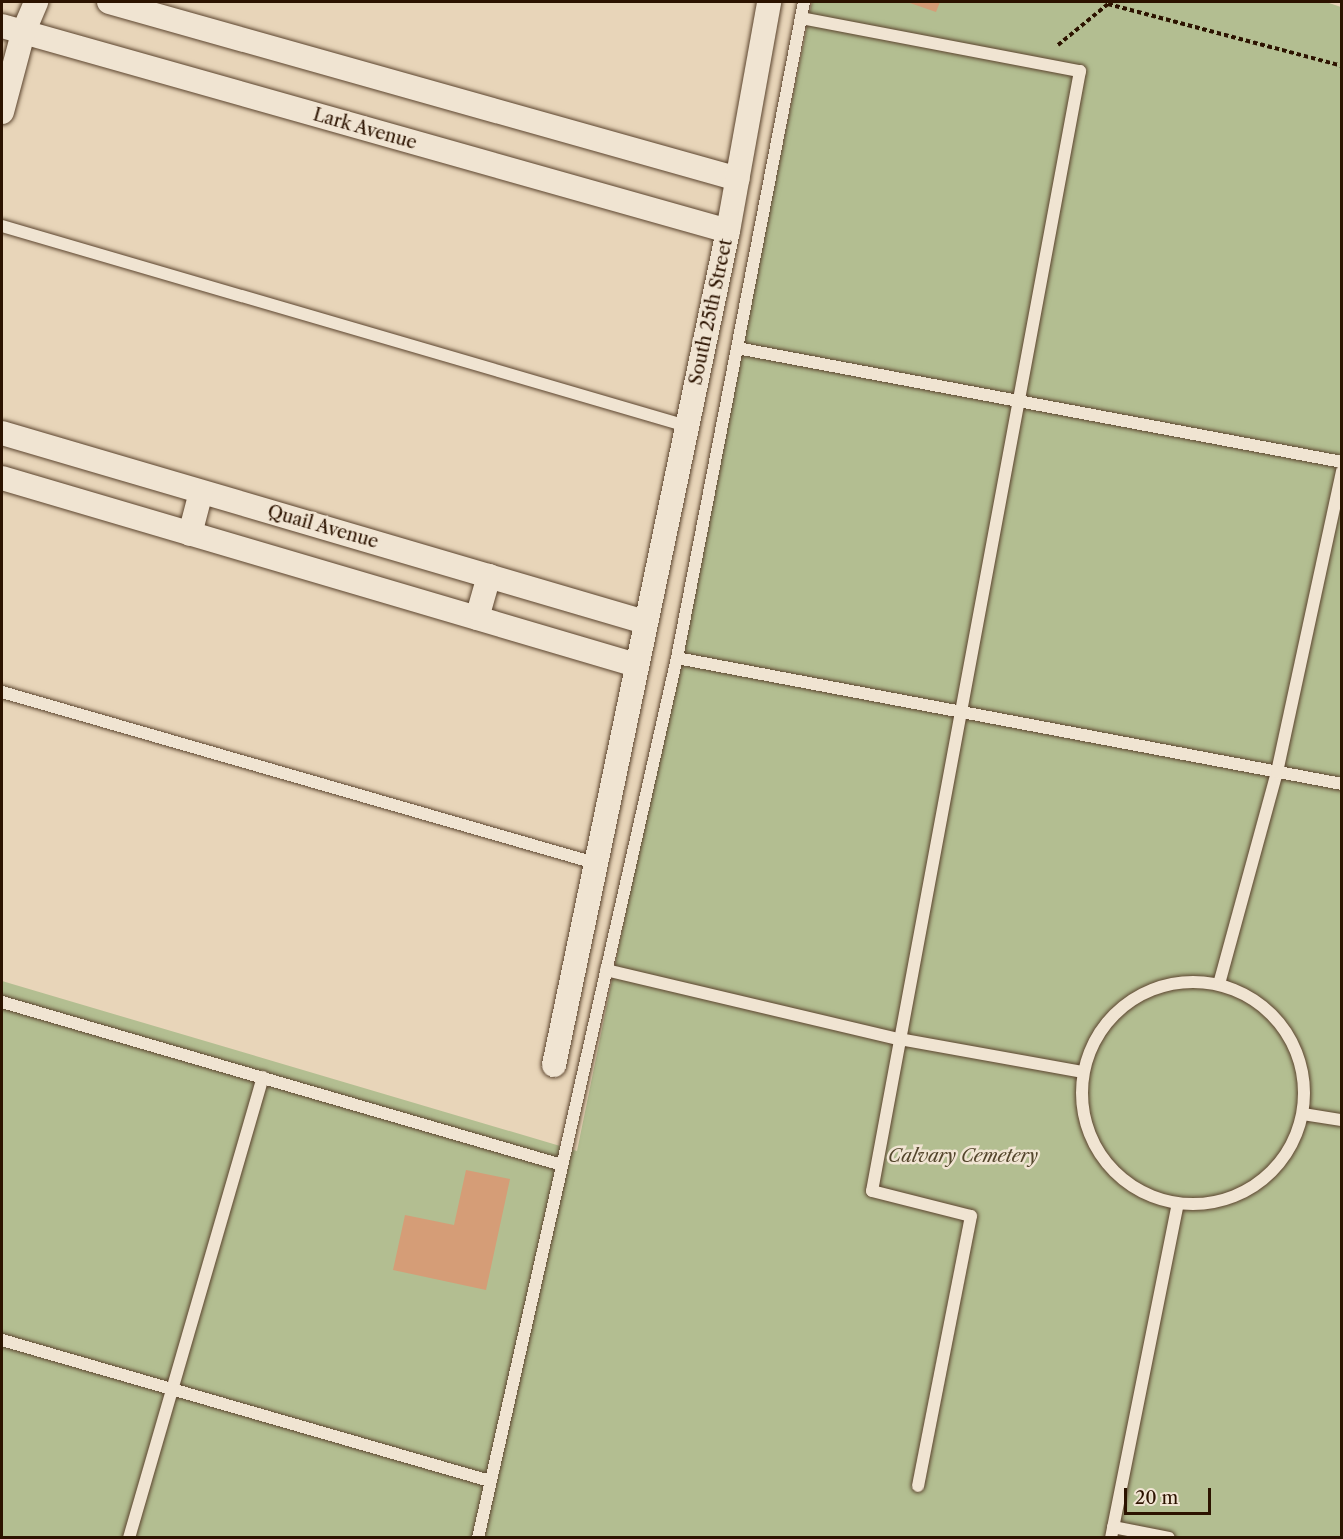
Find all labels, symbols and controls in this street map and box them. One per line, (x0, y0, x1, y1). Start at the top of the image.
street label: Lark Avenue (310, 104, 420, 154)
street label: South 25th Street (685, 237, 737, 387)
street label: Quail Avenue (265, 501, 381, 553)
park label: Calvary Cemetery (888, 1145, 1038, 1167)
scale bar (1127, 1476, 1214, 1514)
text: 20 m (1135, 1487, 1178, 1509)

